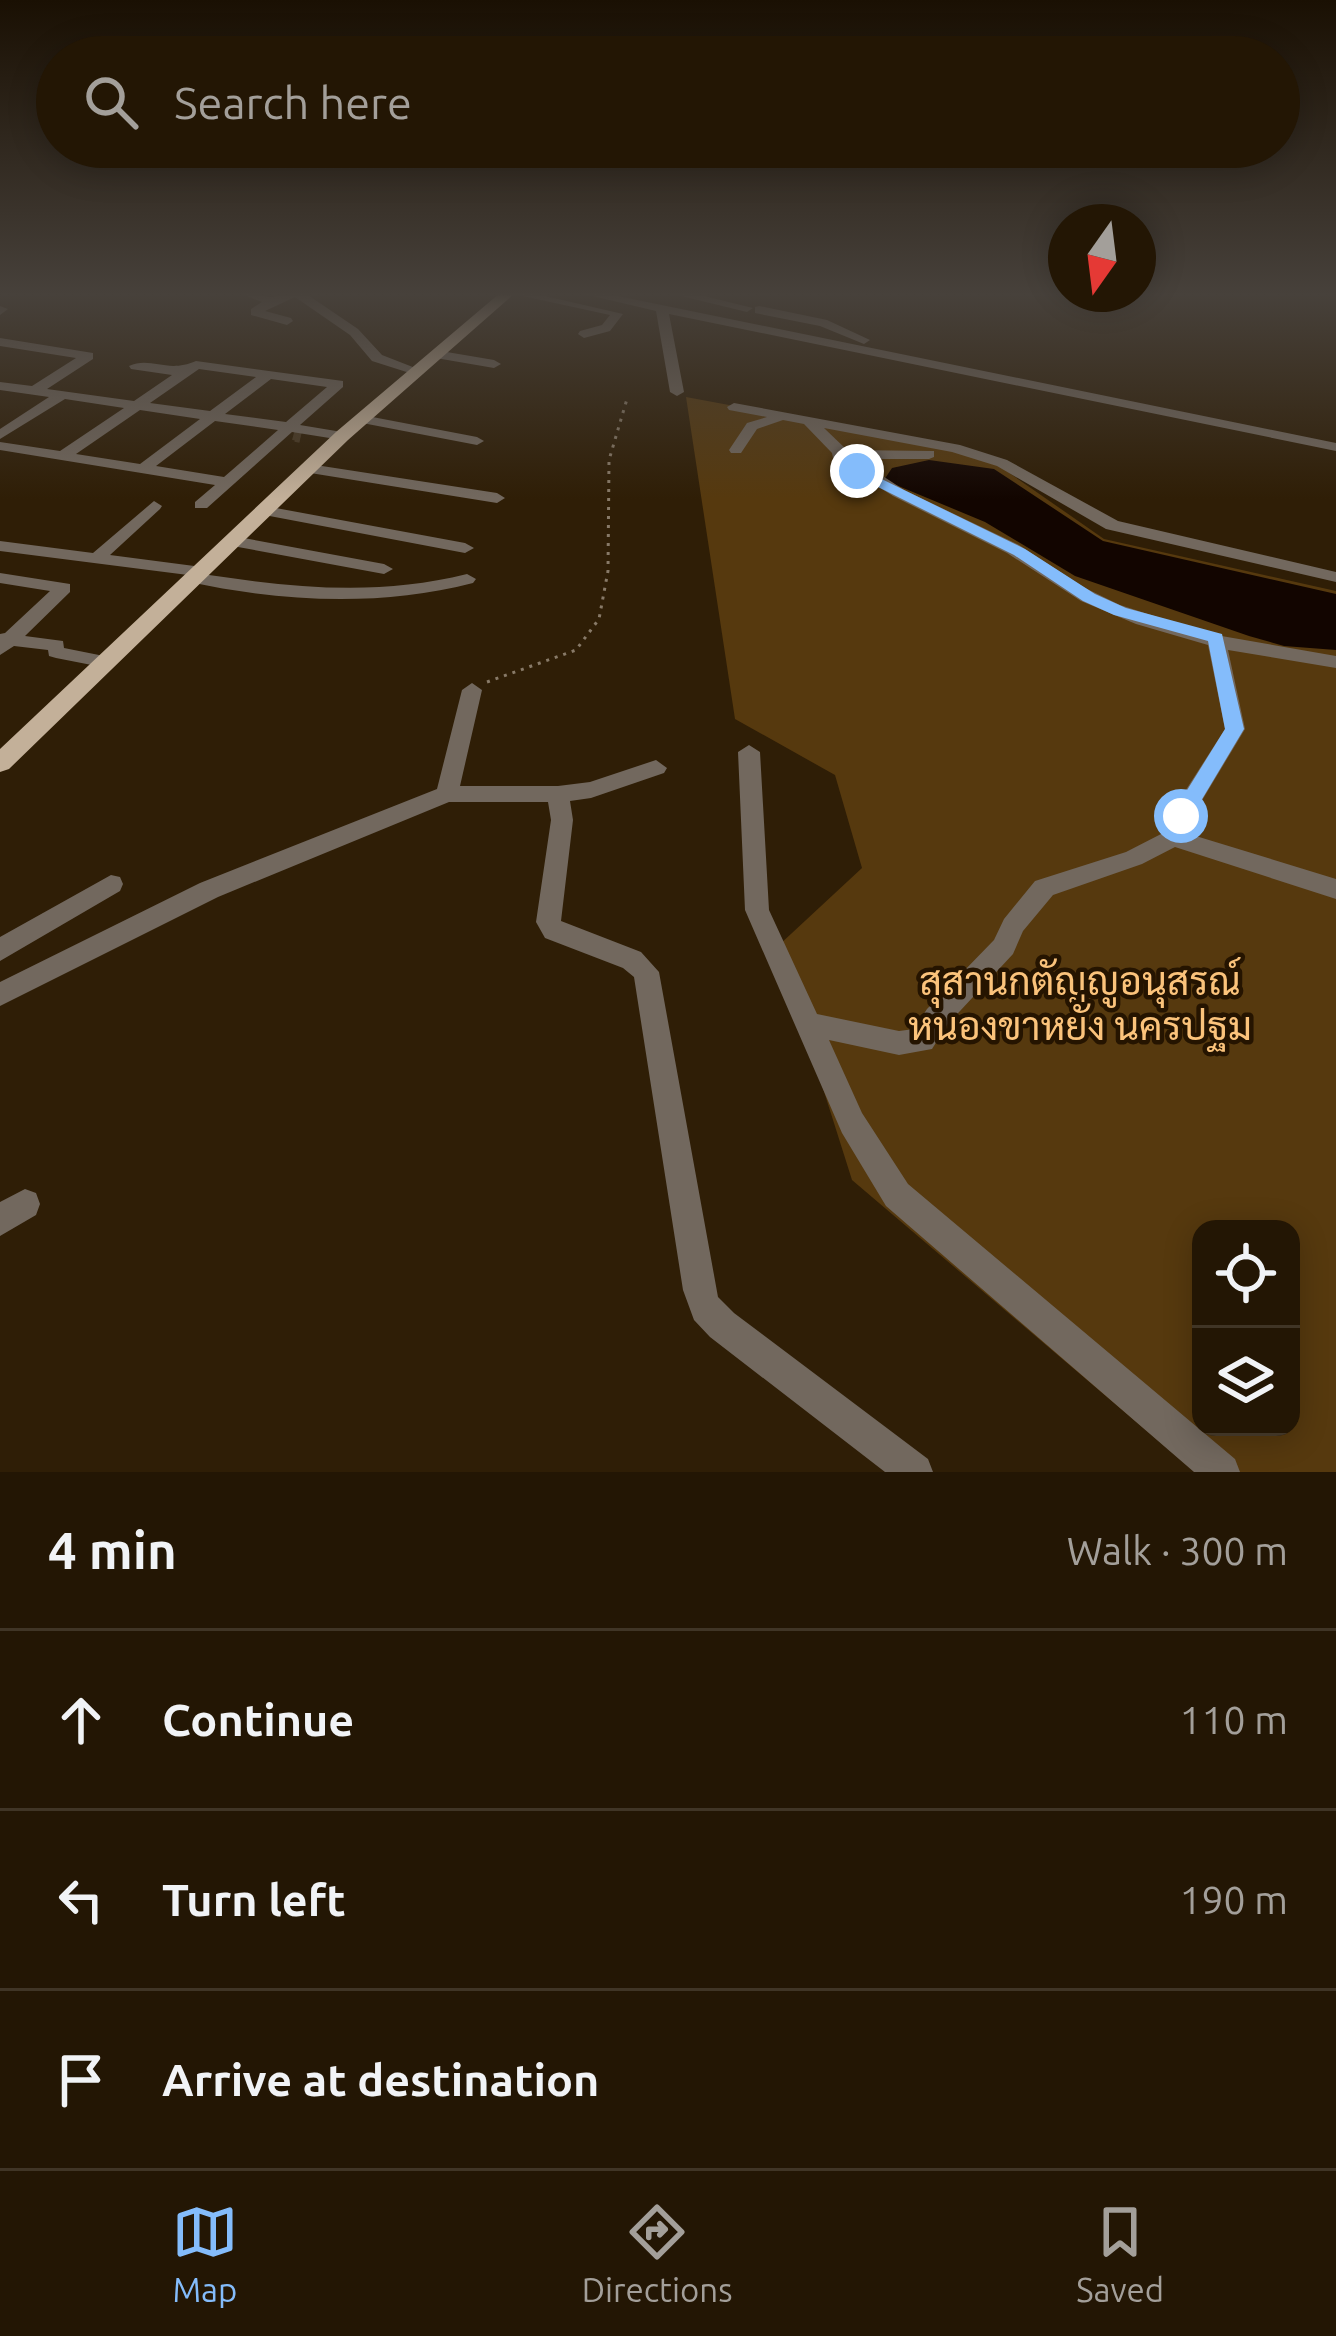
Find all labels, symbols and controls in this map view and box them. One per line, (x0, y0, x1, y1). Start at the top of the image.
search box (36, 36, 1300, 168)
icon: search (78, 69, 144, 135)
text: Search here (174, 77, 412, 128)
north arrow (1048, 204, 1156, 312)
route end (830, 444, 884, 498)
route start (1154, 789, 1208, 843)
park label: สุสานกตัญญูอนุสรณ์ หนองขาหยั่ง นครปฐม (908, 957, 1252, 1052)
map controls (1192, 1220, 1300, 1436)
button: locate (1192, 1220, 1300, 1328)
button: layers (1192, 1328, 1300, 1436)
text: 4 min (48, 1521, 177, 1579)
text: Walk · 300 m (1067, 1529, 1288, 1572)
icon: ahead (48, 1687, 114, 1753)
text: Continue (162, 1694, 354, 1745)
text: 110 m (1179, 1698, 1288, 1741)
icon: left (48, 1867, 114, 1933)
text: Turn left (162, 1874, 346, 1925)
text: 190 m (1179, 1878, 1288, 1921)
icon: arrive (48, 2047, 114, 2113)
text: Arrive at destination (162, 2054, 599, 2105)
tab: Map (172, 2199, 238, 2308)
tab: Directions (582, 2199, 732, 2308)
tab: Saved (1076, 2199, 1164, 2308)

